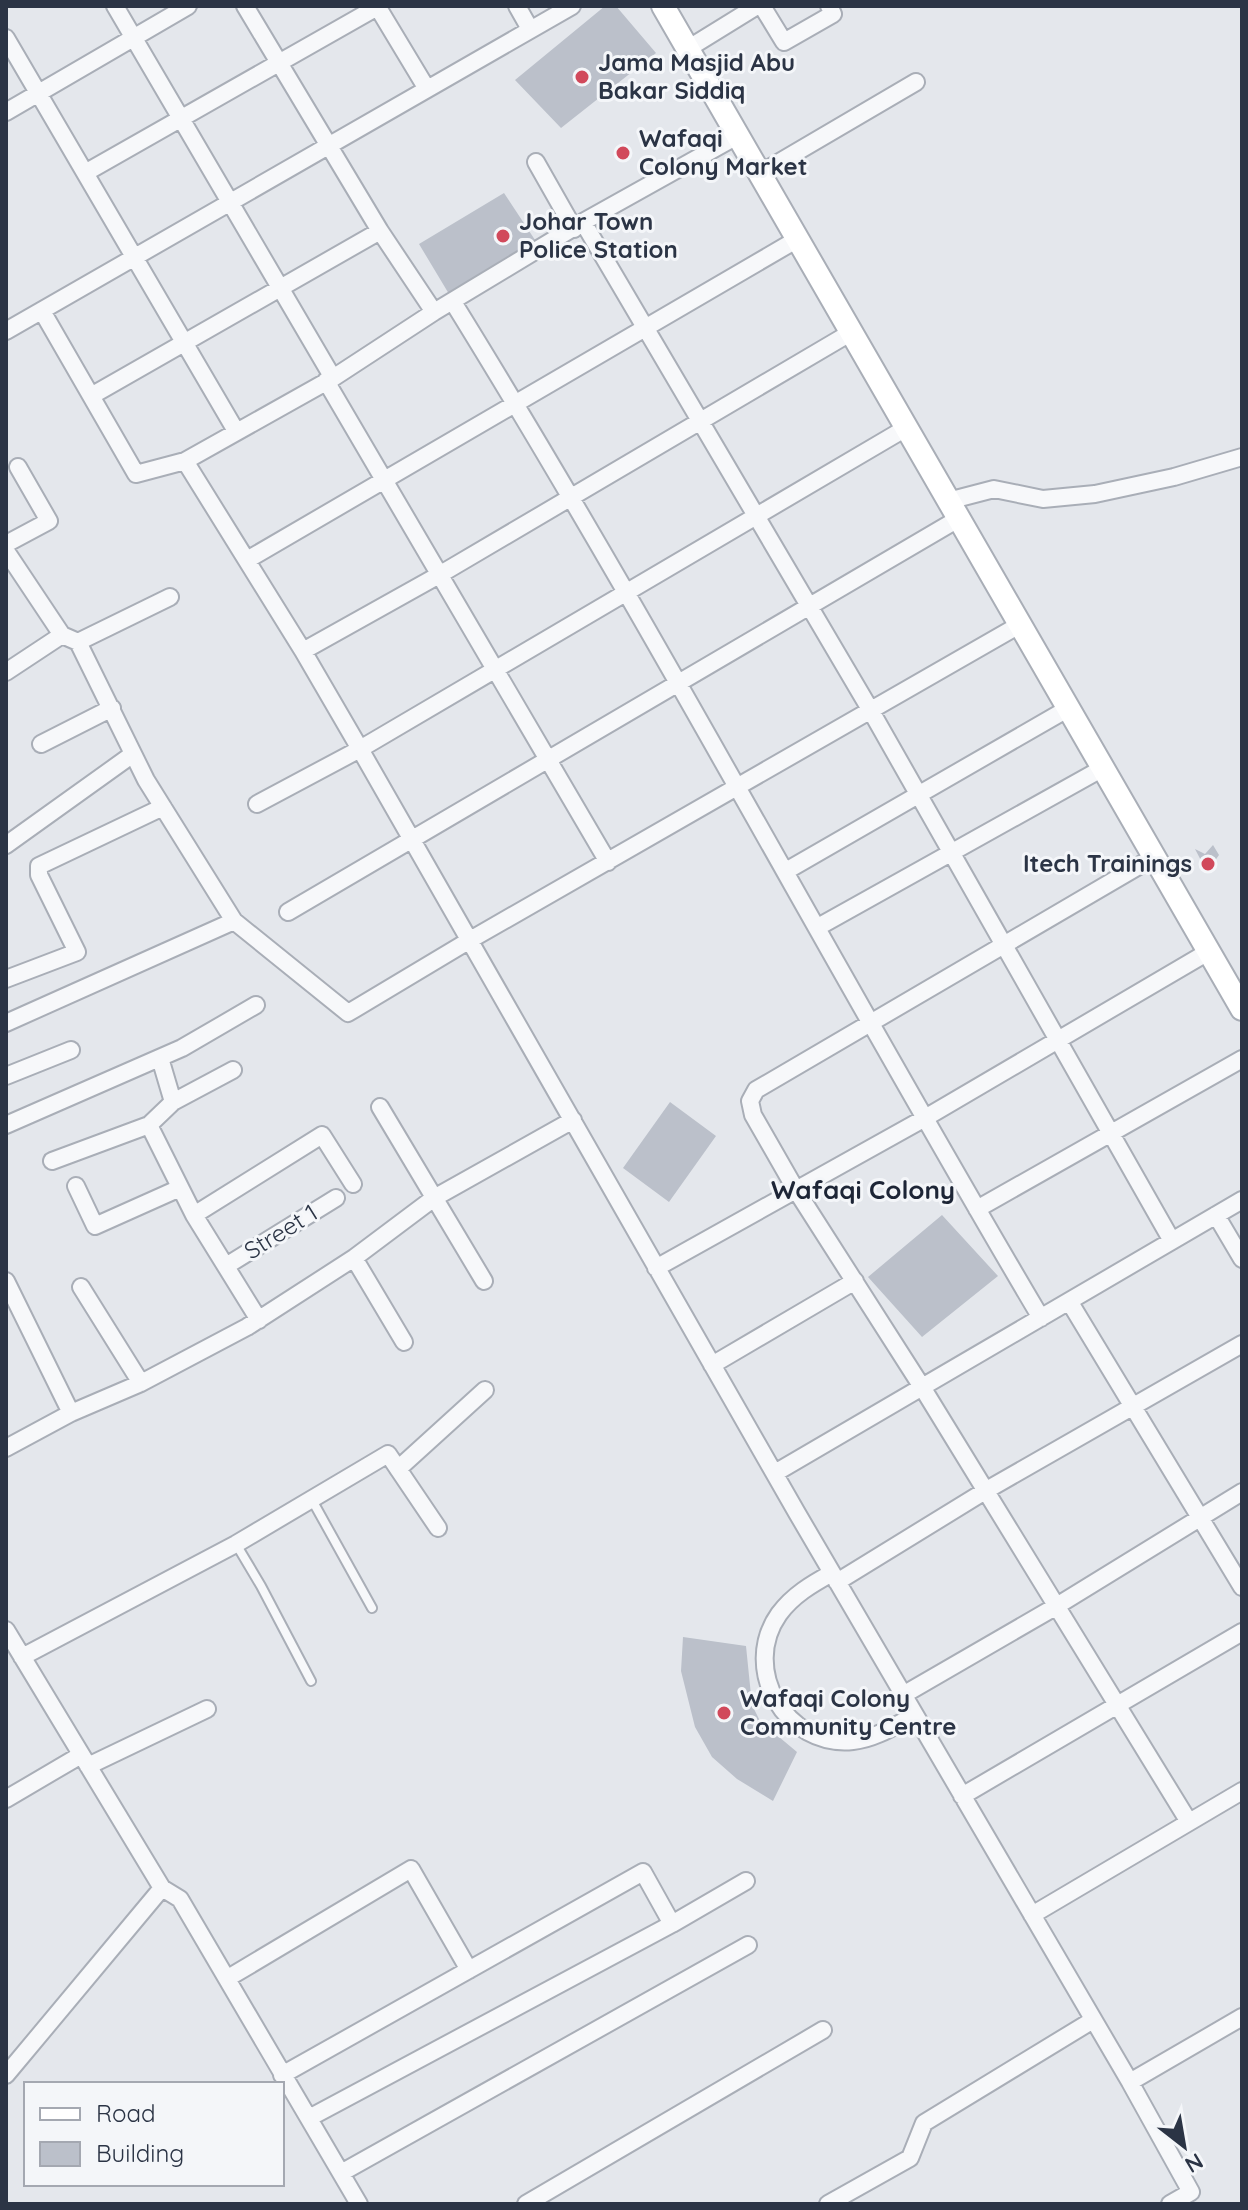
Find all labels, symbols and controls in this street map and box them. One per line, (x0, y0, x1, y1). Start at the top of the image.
place label: Jama Masjid Abu Bakar Siddiq (598, 47, 795, 105)
marker: Jama Masjid Abu Bakar Siddiq (573, 68, 591, 86)
place label: Wafaqi Colony Market (639, 123, 807, 181)
marker: Wafaqi Colony Market (614, 144, 632, 162)
place label: Johar Town Police Station (519, 206, 678, 264)
marker: Johar Town Police Station (494, 227, 512, 245)
place label: Itech Trainings (1023, 848, 1192, 878)
marker: Itech Trainings (1199, 855, 1217, 873)
district label: Wafaqi Colony (771, 1173, 955, 1206)
street label: Street 1 (238, 1197, 323, 1265)
place label: Wafaqi Colony Community Centre (740, 1683, 956, 1741)
marker: Wafaqi Colony Community Centre (715, 1704, 733, 1722)
legend (24, 2082, 284, 2186)
text: Road (96, 2098, 156, 2128)
north arrow (1144, 2106, 1224, 2186)
text: Building (96, 2138, 184, 2168)
text: N (1180, 2147, 1208, 2179)

